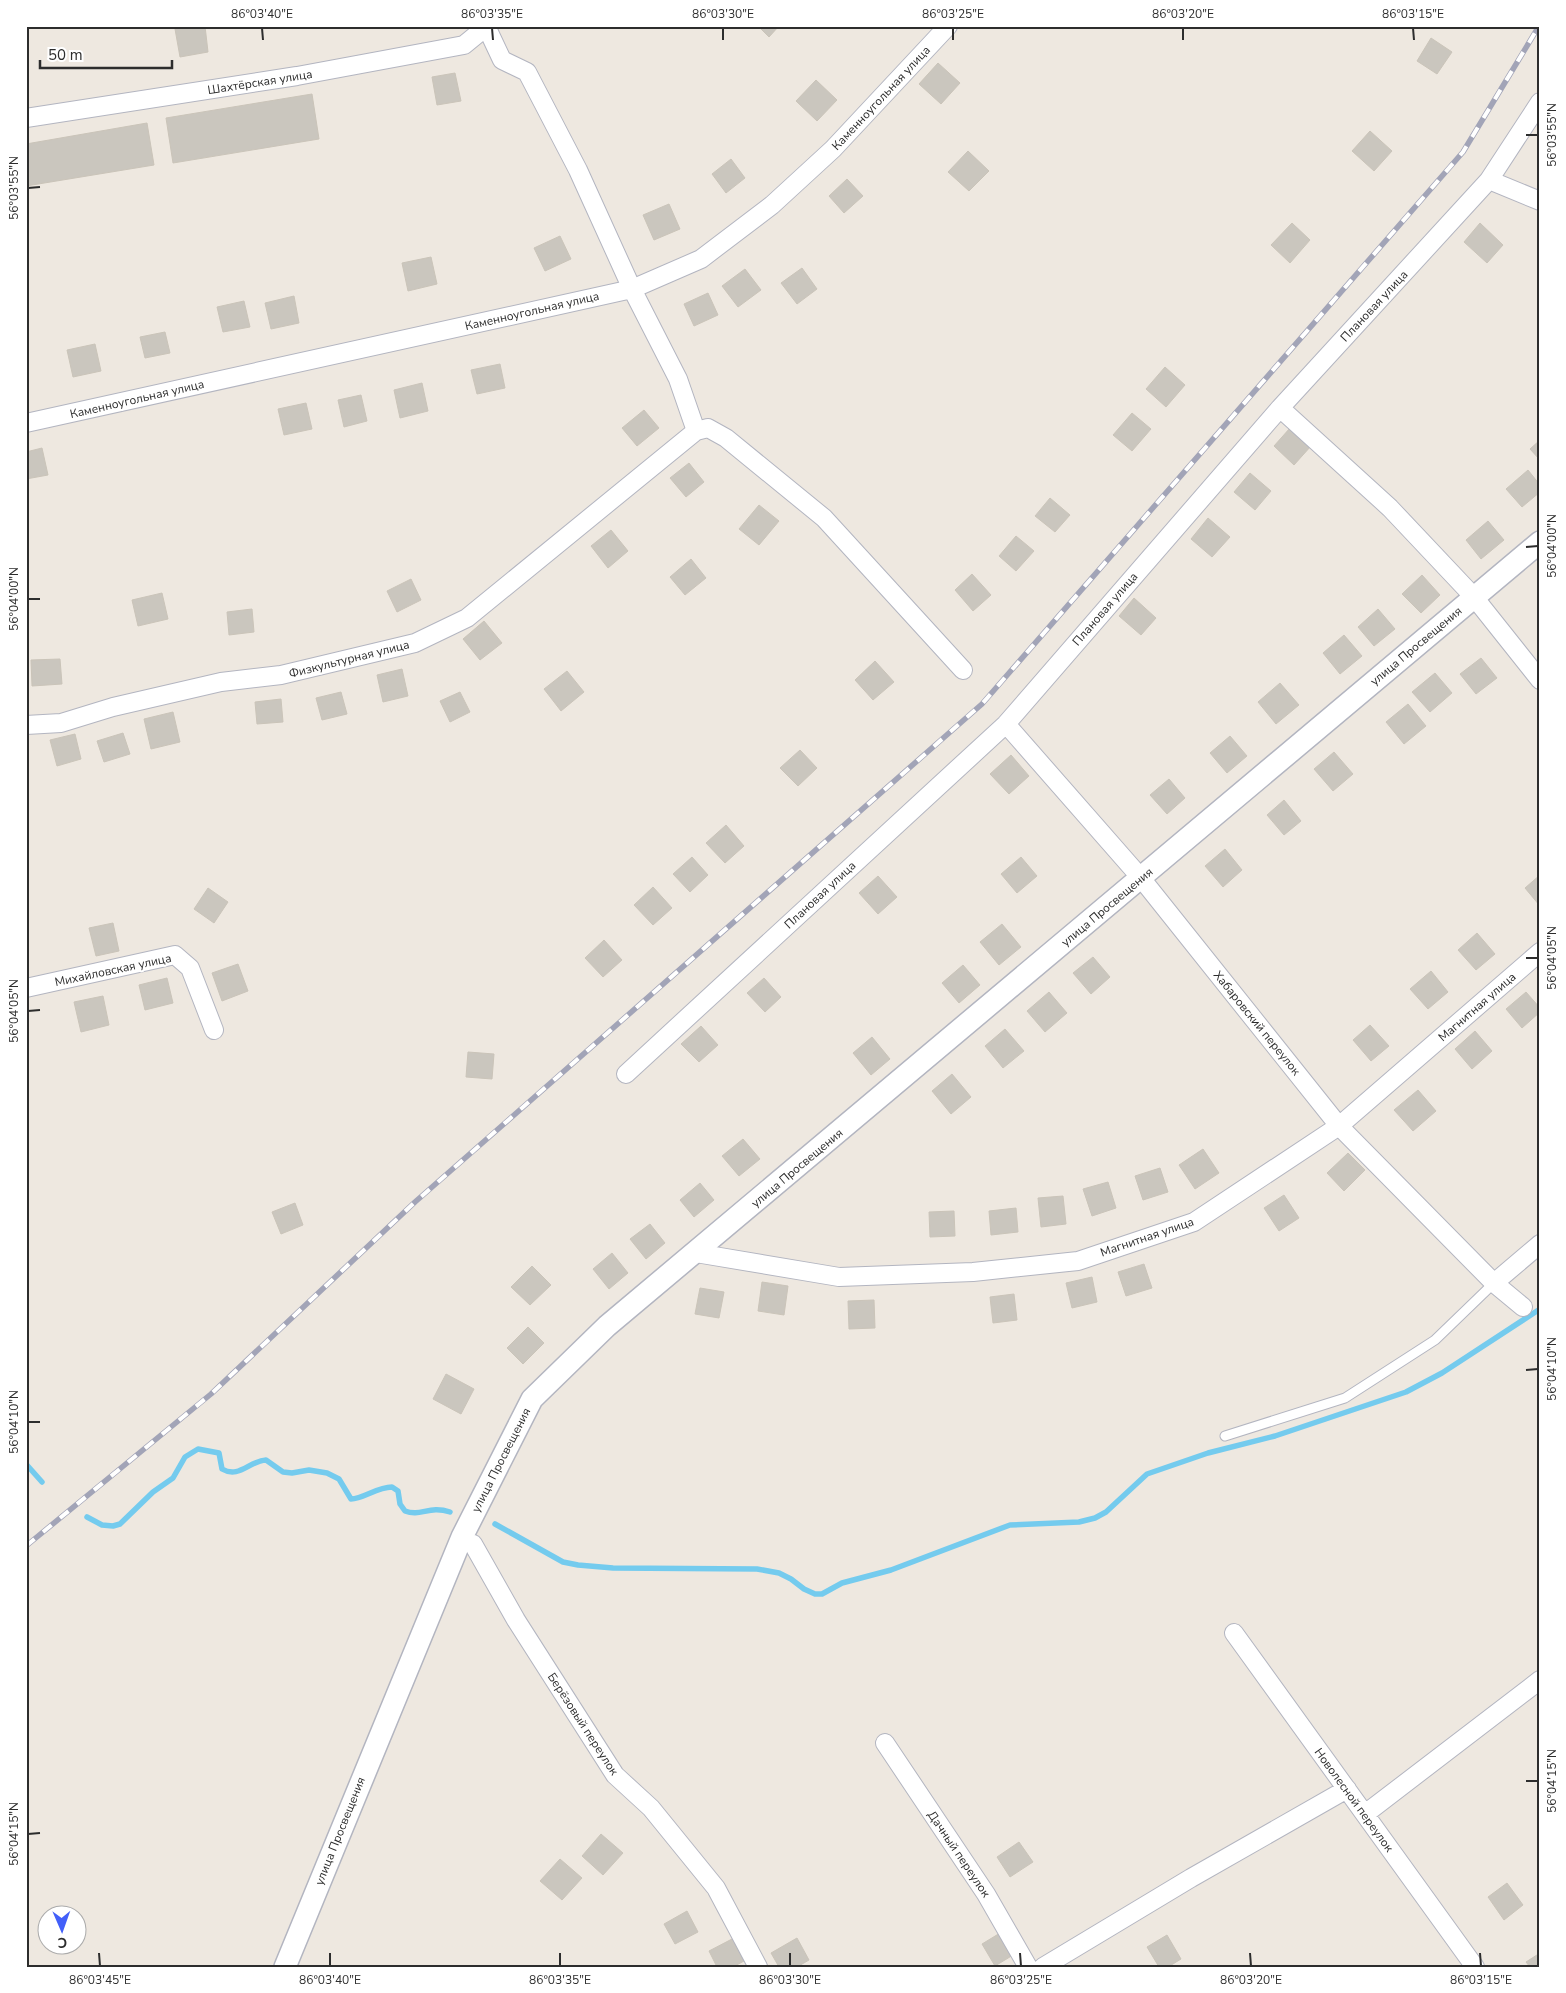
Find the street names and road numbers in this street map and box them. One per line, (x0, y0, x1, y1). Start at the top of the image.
street label: Каменноугольная улица (828, 42, 934, 154)
street label: Шахтёрская улица (206, 66, 314, 98)
street label: Плановая улица (1337, 267, 1411, 345)
street label: Каменноугольная улица (463, 288, 601, 334)
street label: Каменноугольная улица (68, 376, 206, 422)
street label: Плановая улица (1069, 569, 1141, 649)
street label: улица Просвещения (1367, 603, 1465, 689)
street label: Физкультурная улица (287, 636, 411, 682)
street label: Плановая улица (781, 858, 859, 932)
street label: улица Просвещения (1058, 864, 1156, 950)
street label: Михайловская улица (53, 950, 173, 990)
street label: Хабаровский переулок (1210, 967, 1305, 1079)
street label: Магнитная улица (1435, 969, 1519, 1045)
street label: улица Просвещения (748, 1125, 846, 1211)
street label: Магнитная улица (1098, 1214, 1196, 1260)
street label: улица Просвещения (468, 1405, 534, 1515)
street label: Берёзовый переулок (544, 1670, 623, 1779)
street label: Новолесной переулок (1311, 1745, 1398, 1856)
street label: улица Просвещения (311, 1775, 369, 1887)
street label: Дачный переулок (924, 1808, 994, 1901)

